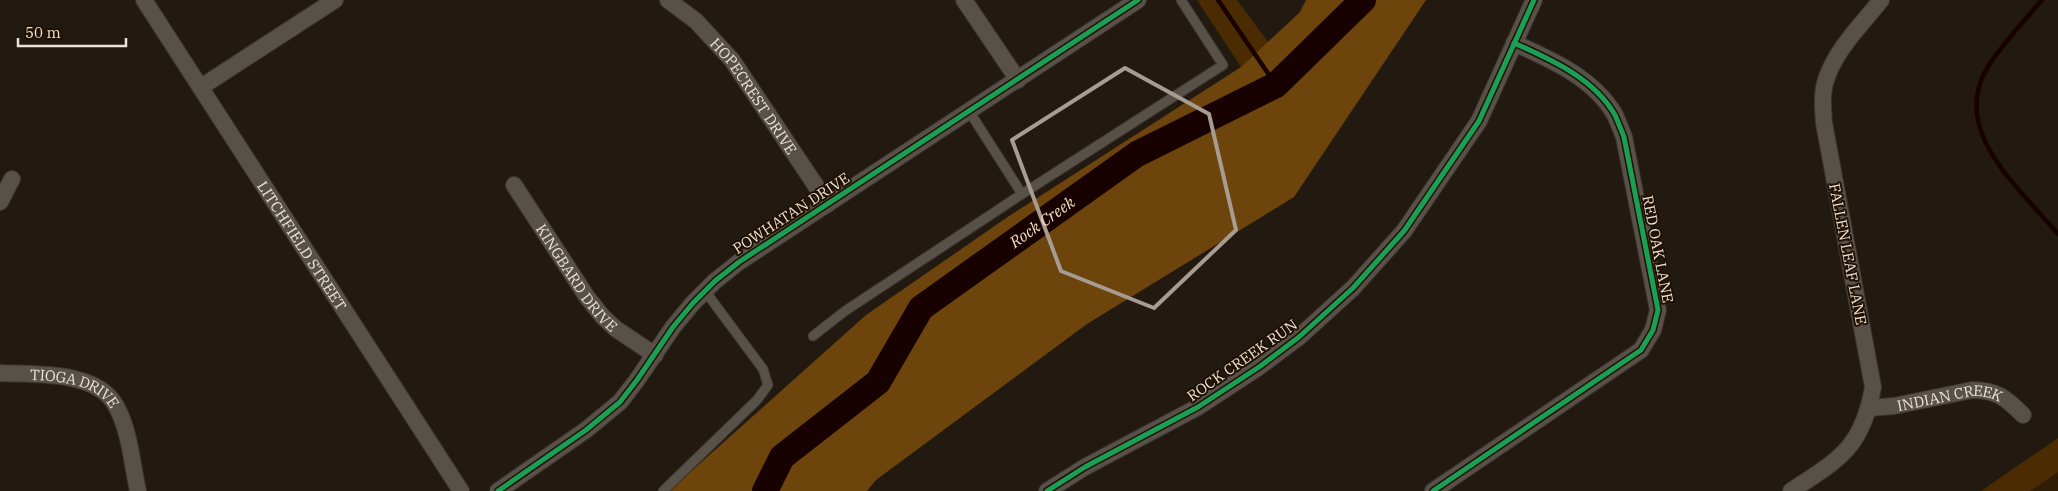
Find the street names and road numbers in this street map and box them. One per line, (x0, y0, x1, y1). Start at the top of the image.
street label: HOPECREST DRIVE (707, 34, 802, 158)
street label: POWHATAN DRIVE (729, 168, 853, 258)
street label: LITCHFIELD STREET (254, 177, 351, 314)
street label: FALLEN LEAF LANE (1825, 182, 1871, 326)
street label: RED OAK LANE (1638, 194, 1678, 304)
street label: KINGBARD DRIVE (532, 220, 622, 335)
street label: ROCK CREEK RUN (1183, 315, 1301, 405)
street label: TIOGA DRIVE (30, 364, 124, 411)
street label: INDIAN CREEK (1895, 380, 2006, 415)

